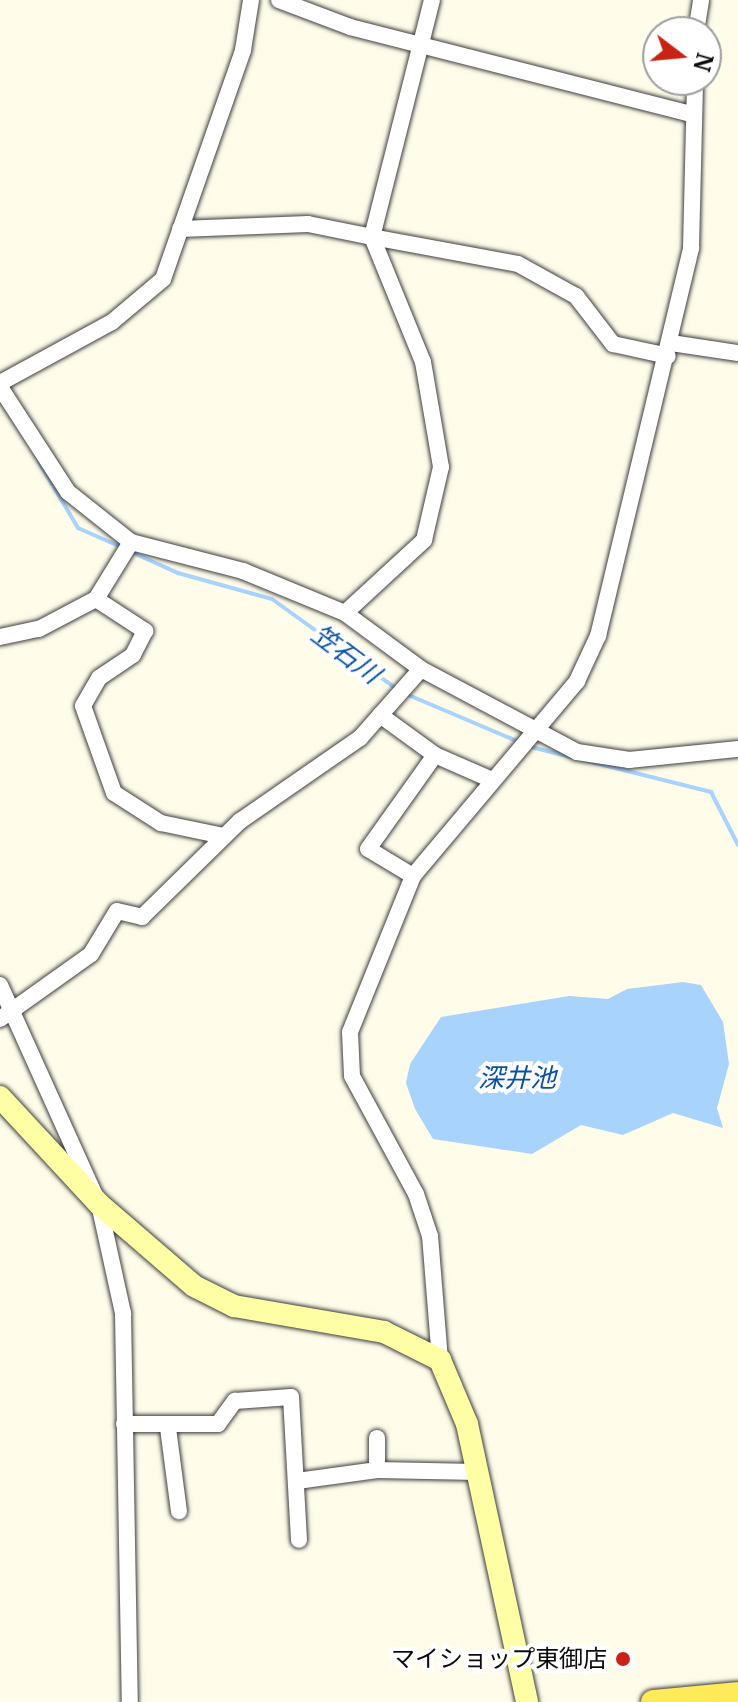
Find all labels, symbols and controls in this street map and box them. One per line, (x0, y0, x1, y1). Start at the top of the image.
north arrow (642, 16, 722, 96)
text: N (687, 50, 719, 74)
water label: 笠石川 (305, 618, 387, 690)
water label: 深井池 (478, 1062, 556, 1094)
place label: マイショップ東御店 (391, 1645, 607, 1673)
marker: マイショップ東御店 (614, 1650, 632, 1668)

